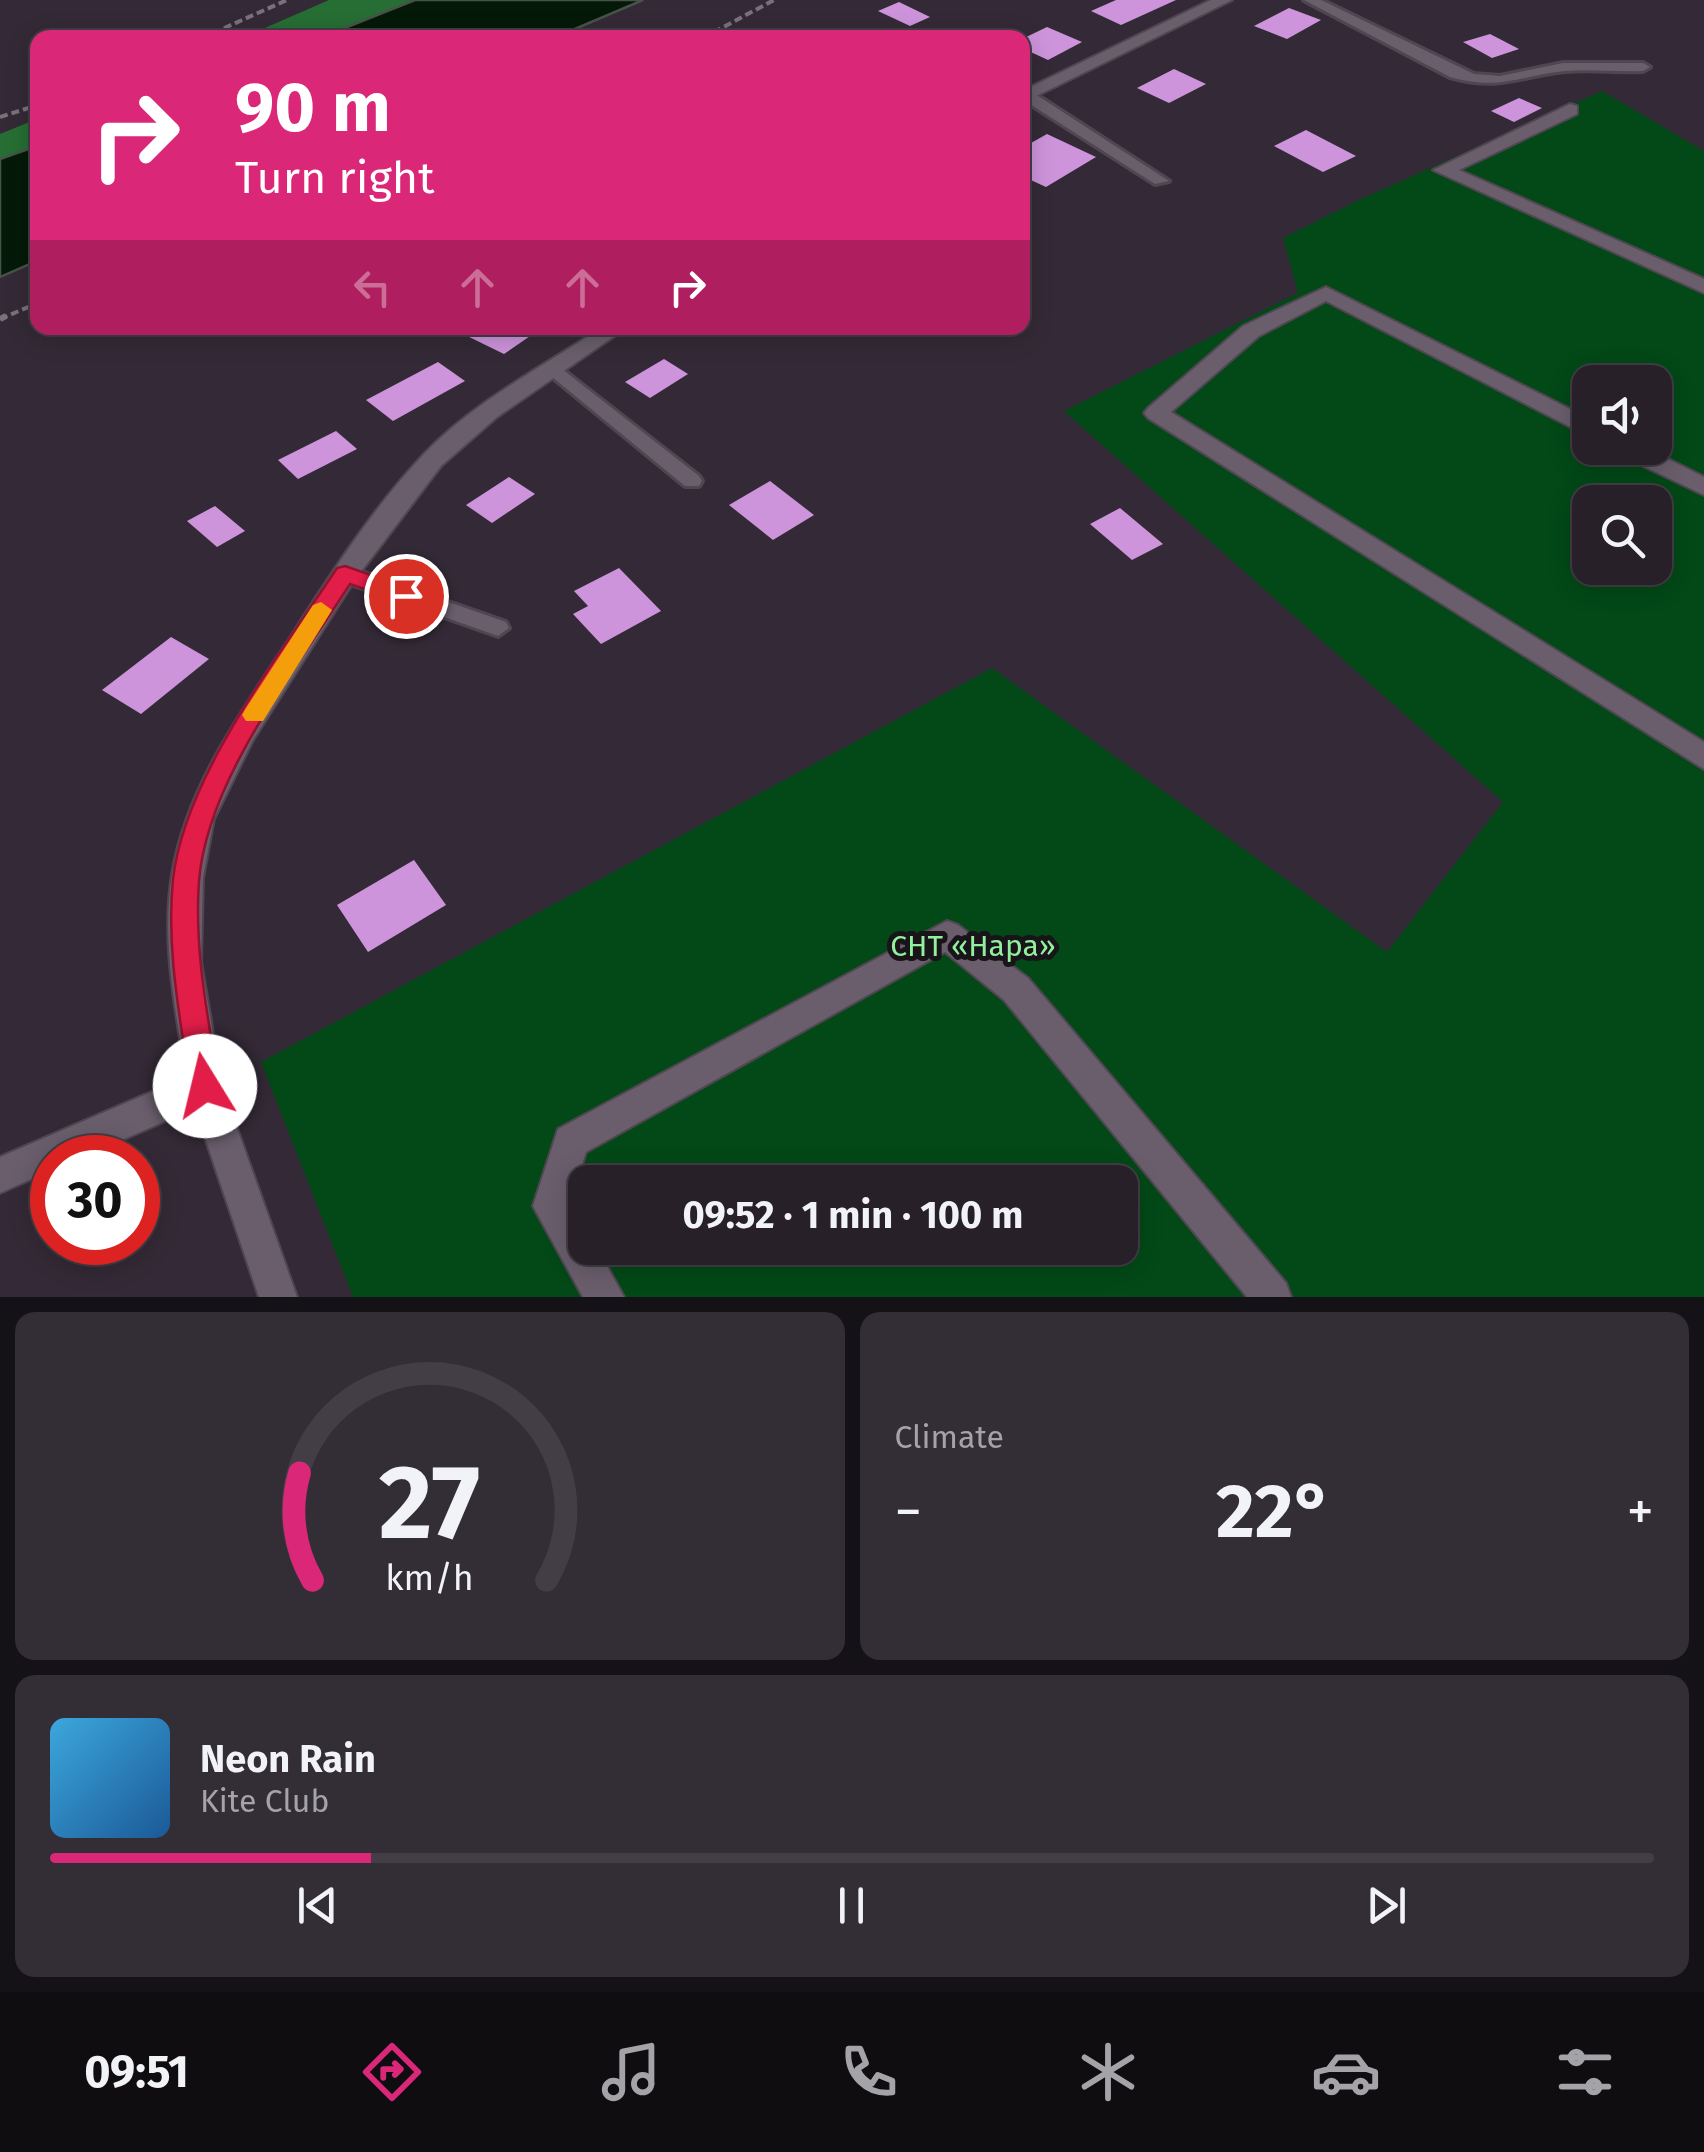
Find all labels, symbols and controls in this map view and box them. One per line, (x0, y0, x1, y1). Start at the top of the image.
text: 90 m (235, 66, 391, 150)
icon: right (70, 70, 200, 200)
text: Turn right (235, 151, 434, 205)
icon: left (345, 260, 400, 315)
icon: ahead (450, 260, 505, 315)
icon: ahead (555, 260, 610, 315)
icon: right (660, 260, 715, 315)
map controls (1572, 365, 1672, 585)
button: sound (1572, 365, 1672, 465)
button: search (1572, 485, 1672, 585)
pin (364, 554, 449, 639)
icon: arrive (379, 569, 434, 624)
park label: СНТ «Нара» (890, 928, 1056, 964)
position arrow (153, 1034, 257, 1138)
speed limit sign: 30 (30, 1135, 160, 1265)
text: 09:52 · 1 min · 100 m (683, 1192, 1023, 1238)
text: Climate (895, 1418, 1004, 1456)
text: 27 (379, 1441, 480, 1566)
text: 22° (1216, 1467, 1333, 1557)
text: − (895, 1479, 922, 1545)
text: + (1627, 1479, 1654, 1545)
text: km/h (386, 1557, 474, 1599)
text: Neon Rain (200, 1736, 376, 1782)
text: Kite Club (200, 1782, 329, 1820)
icon: previous (290, 1878, 345, 1933)
icon: pause (824, 1878, 879, 1933)
icon: next (1359, 1878, 1414, 1933)
icon: directions (357, 2037, 427, 2107)
icon: music (596, 2037, 666, 2107)
icon: phone (834, 2037, 904, 2107)
icon: climate (1073, 2037, 1143, 2107)
icon: car (1311, 2037, 1381, 2107)
icon: filters (1550, 2037, 1620, 2107)
text: 09:51 (84, 2045, 189, 2099)

